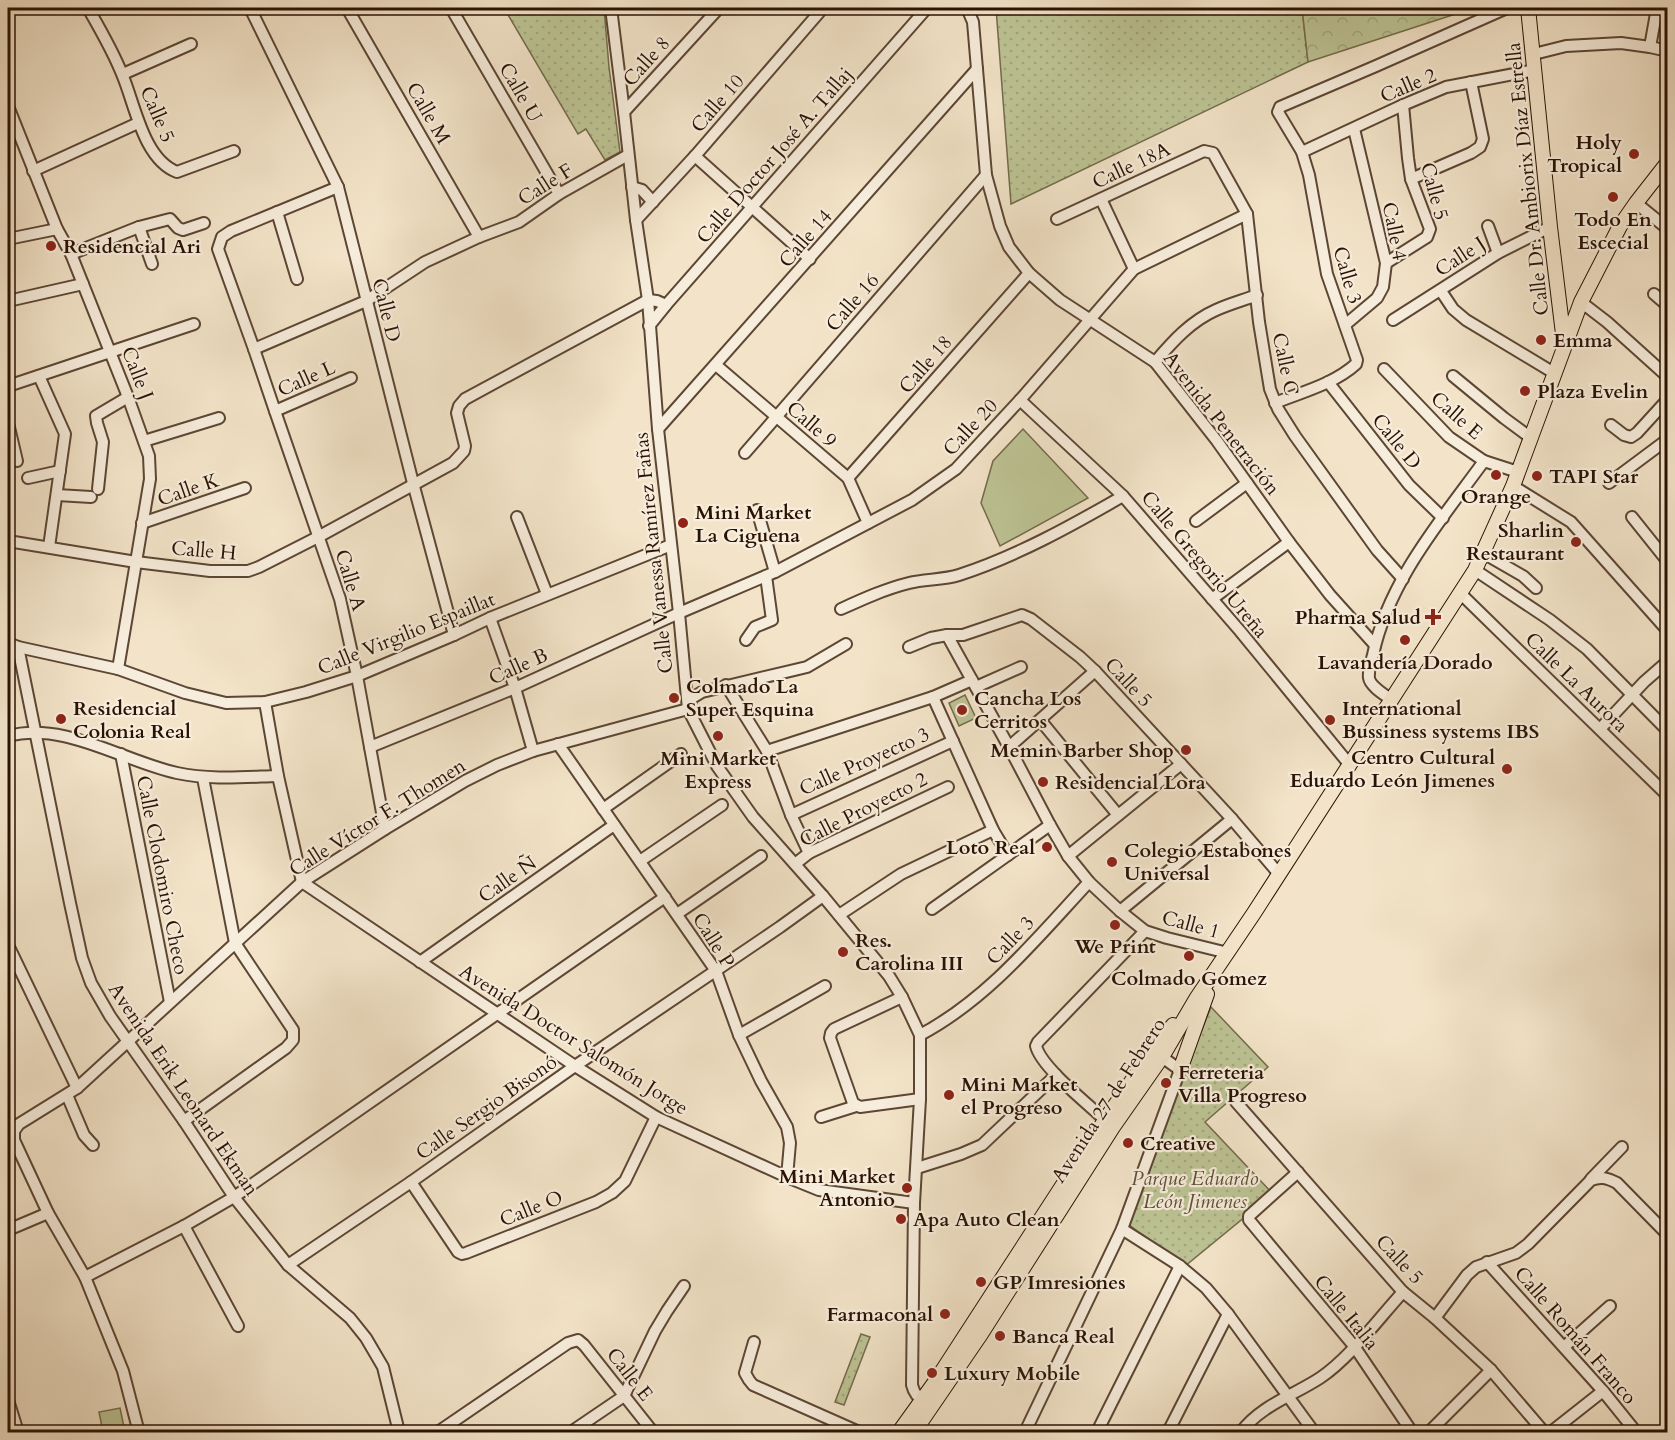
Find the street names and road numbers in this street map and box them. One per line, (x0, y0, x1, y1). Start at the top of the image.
street label: Calle 8 (617, 30, 676, 92)
street label: Calle Dr. Ambiorix Díaz Estrella (1500, 41, 1555, 317)
street label: Calle U (493, 57, 549, 128)
street label: Calle Doctor José A. Tallaj (690, 61, 859, 249)
street label: Calle 2 (1376, 62, 1441, 109)
street label: Calle 10 (685, 68, 750, 138)
street label: Calle M (400, 77, 457, 149)
street label: Calle 5 (134, 82, 181, 147)
street label: Calle 18A (1088, 135, 1175, 195)
street label: Calle F (513, 157, 578, 212)
street label: Calle 5 (1414, 159, 1455, 223)
street label: Calle 4 (1376, 200, 1413, 263)
street label: Calle 14 (773, 203, 838, 273)
street label: Calle J (1430, 230, 1491, 283)
street label: Calle 3 (1326, 243, 1369, 307)
street label: Calle 16 (820, 267, 885, 337)
street label: Calle D (366, 275, 407, 345)
street label: Calle 18 (893, 329, 958, 399)
street label: Calle C (1266, 330, 1305, 398)
street label: Calle J (115, 343, 160, 404)
street label: Avenida Penetración (1157, 346, 1287, 501)
street label: Calle L (273, 353, 340, 403)
street label: Calle E (1425, 385, 1489, 446)
street label: Calle 20 (937, 393, 1004, 462)
street label: Calle 9 (781, 395, 843, 454)
street label: Calle D (1366, 408, 1428, 475)
street label: Calle Vanessa Ramírez Fañas (627, 431, 680, 675)
street label: Calle K (154, 466, 223, 513)
street label: Calle Gregorio Ureña (1135, 485, 1275, 644)
street label: Calle H (170, 534, 238, 567)
street label: Calle A (328, 546, 373, 615)
street label: Calle Virgilio Espaillat (314, 585, 499, 681)
street label: Calle La Aurora (1519, 626, 1634, 739)
street label: Calle B (484, 641, 552, 691)
street label: Calle 5 (1099, 652, 1159, 713)
street label: Calle Proyecto 3 (795, 721, 934, 802)
street label: Calle Víctor F. Thomen (284, 752, 471, 883)
street label: Calle Proyecto 2 (795, 766, 932, 853)
street label: Calle Clodomiro Checo (130, 773, 195, 977)
street label: Calle Ñ (473, 850, 542, 909)
street label: Calle 1 (1159, 904, 1223, 945)
street label: Calle P (686, 908, 741, 973)
street label: Calle 3 (980, 910, 1040, 971)
street label: Avenida Doctor Salomón Jorge (454, 958, 693, 1121)
street label: Avenida Erik Leonard Ekman (102, 977, 266, 1202)
street label: Avenida 27 de Febrero (1045, 1012, 1172, 1188)
street label: Calle Sergio Bisonó (410, 1048, 563, 1166)
street label: Calle O (496, 1184, 567, 1233)
street label: Calle 5 (1370, 1229, 1430, 1290)
street label: Calle Román Franco (1508, 1261, 1643, 1410)
street label: Calle Italia (1308, 1269, 1386, 1356)
street label: Calle E (600, 1342, 659, 1407)

